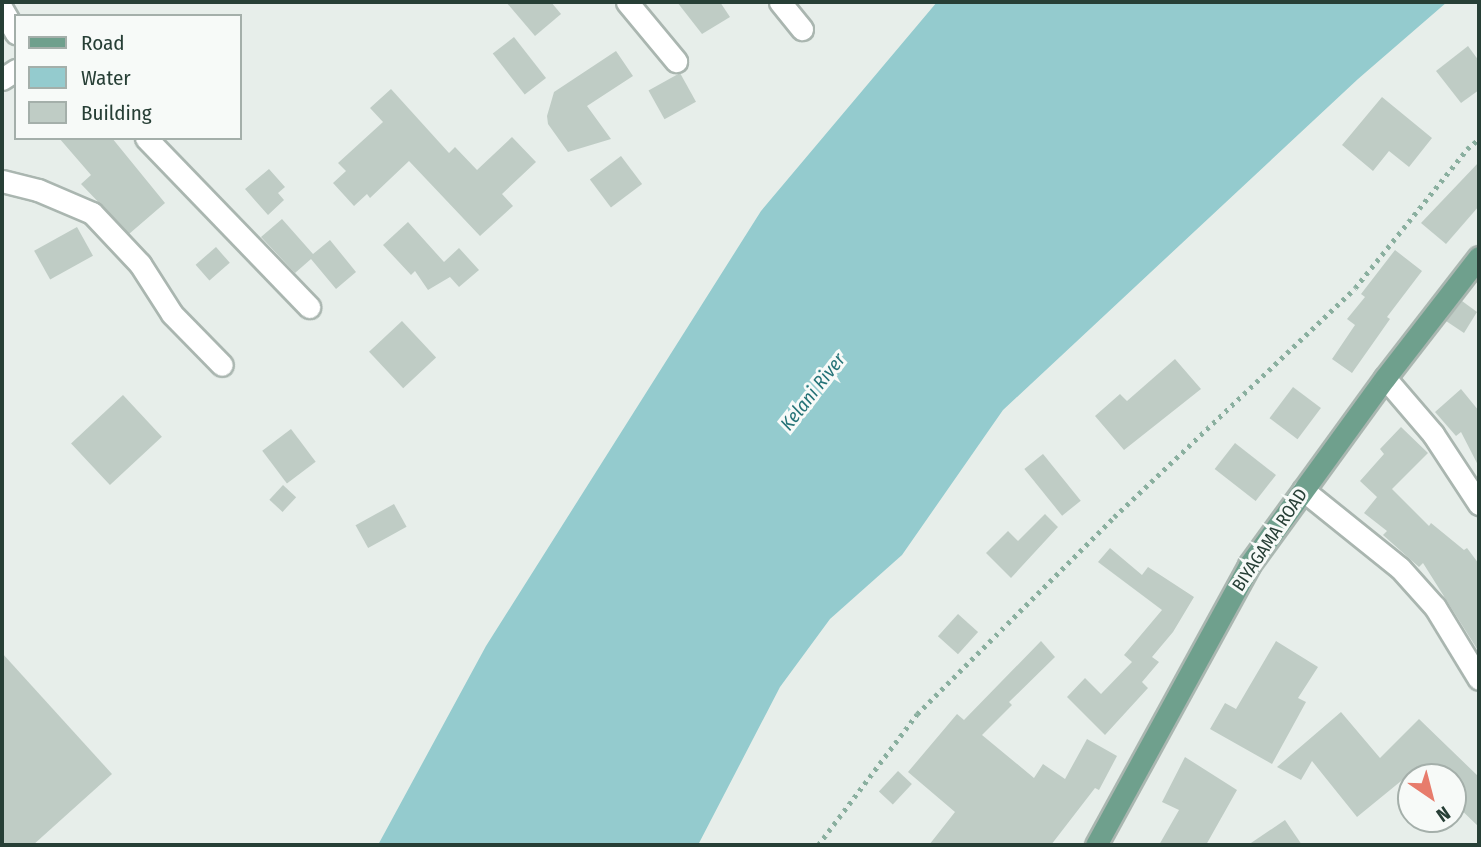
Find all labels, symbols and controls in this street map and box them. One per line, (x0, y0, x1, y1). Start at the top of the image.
legend (14, 14, 242, 140)
text: Road (81, 30, 125, 56)
text: Water (81, 65, 131, 91)
text: Building (81, 100, 152, 126)
water label: Kelani River (776, 349, 850, 435)
street label: BIYAGAMA ROAD (1228, 485, 1312, 595)
north arrow (1397, 763, 1467, 833)
text: N (1432, 801, 1454, 827)

